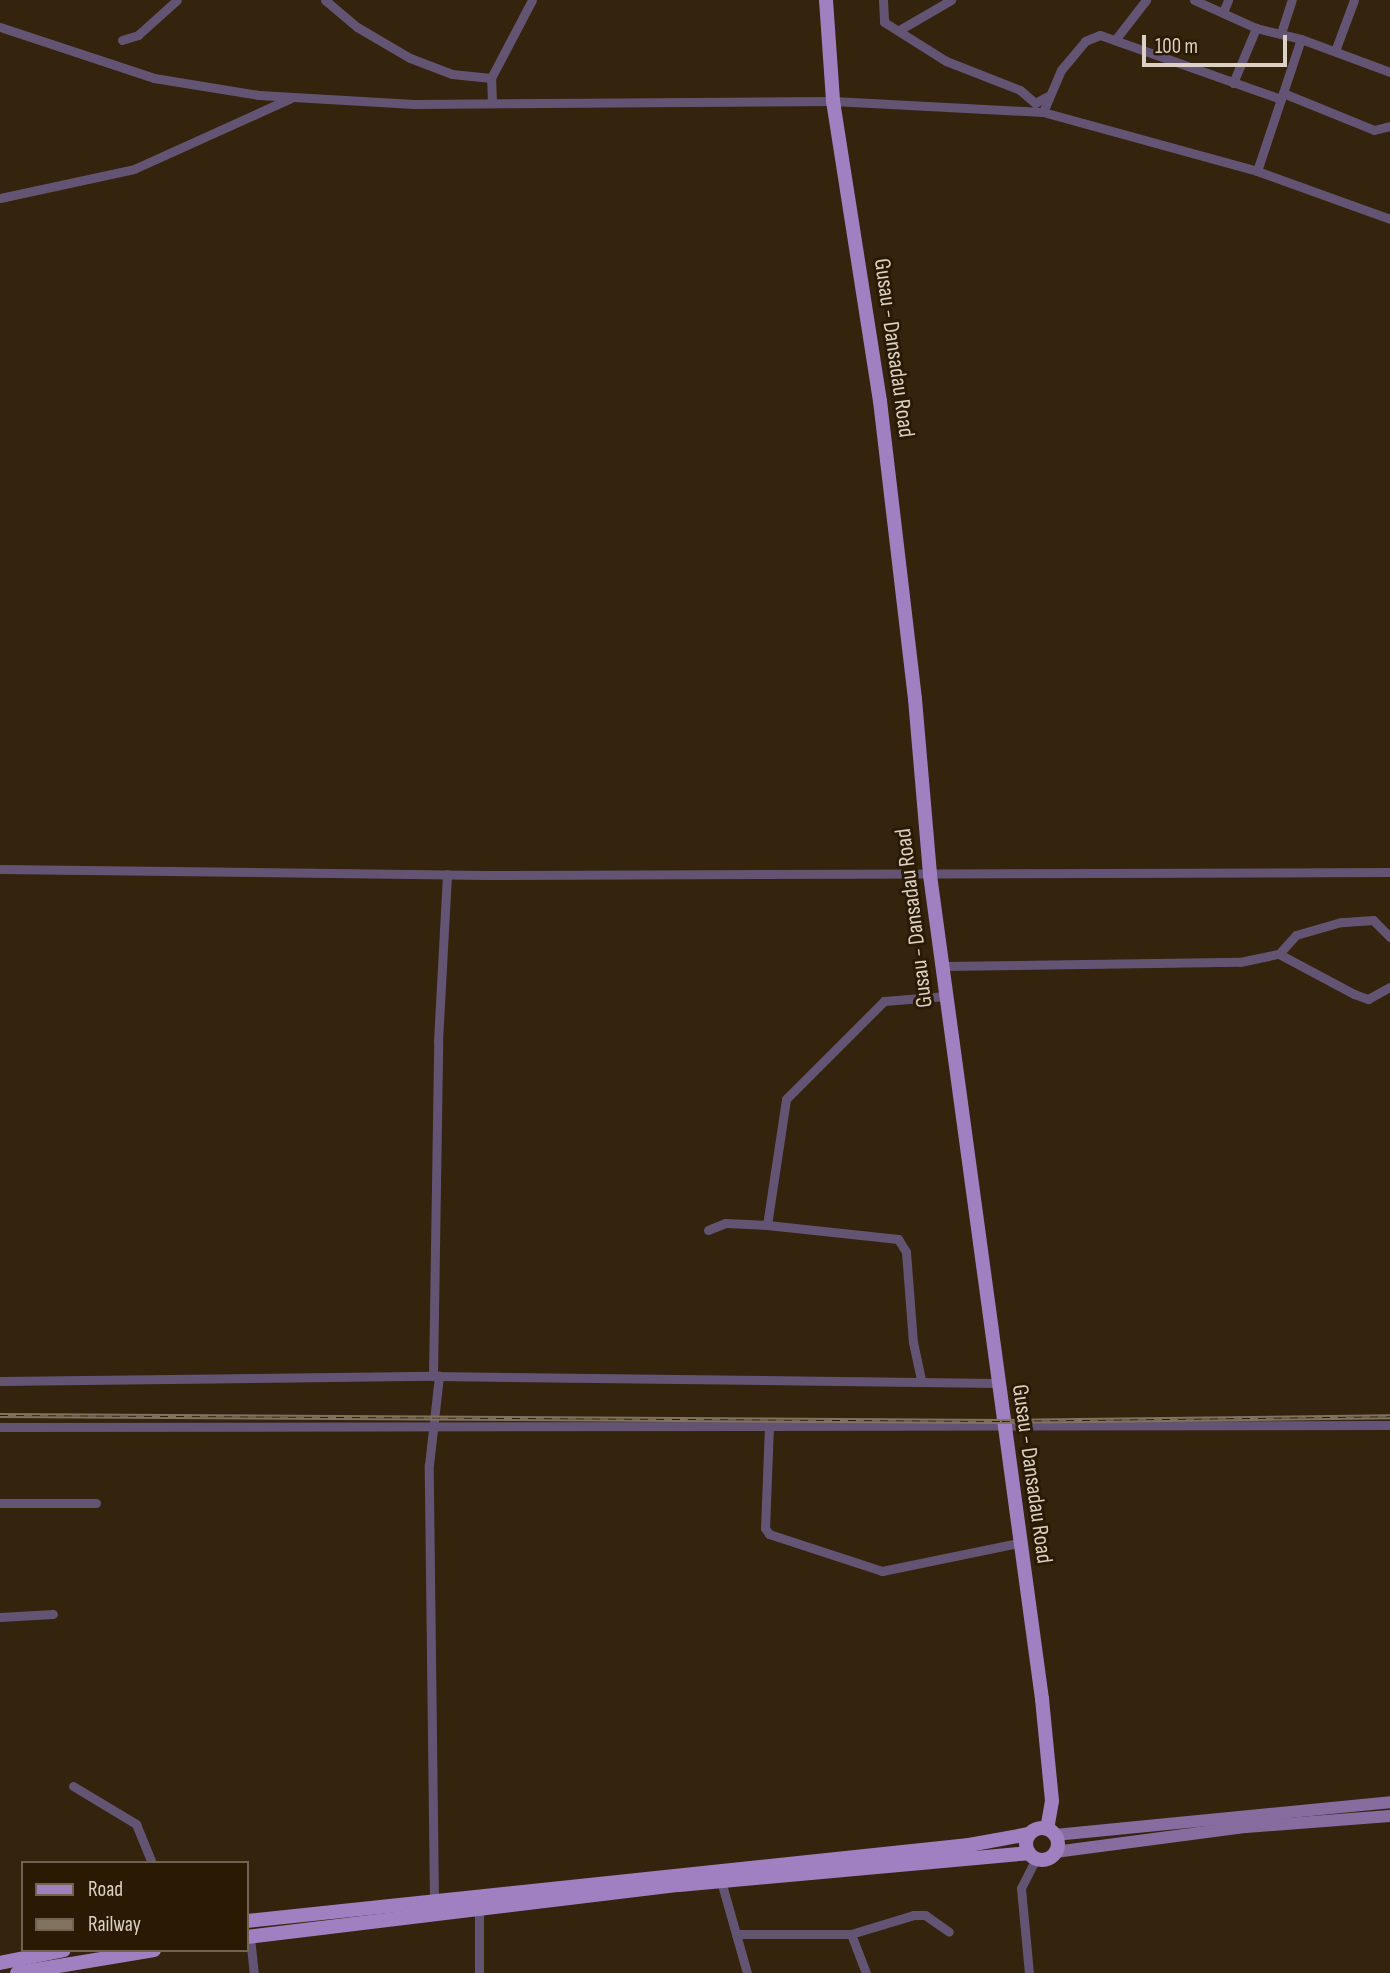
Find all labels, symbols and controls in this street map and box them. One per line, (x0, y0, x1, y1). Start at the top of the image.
scale bar (1145, 21, 1290, 65)
text: 100 m (1155, 34, 1198, 59)
street label: Gusau - Dansadau Road (868, 257, 920, 439)
street label: Gusau - Dansadau Road (889, 827, 939, 1009)
street label: Gusau - Dansadau Road (1006, 1383, 1058, 1565)
legend (21, 1861, 248, 1952)
text: Road (88, 1877, 123, 1902)
text: Railway (88, 1912, 141, 1937)

